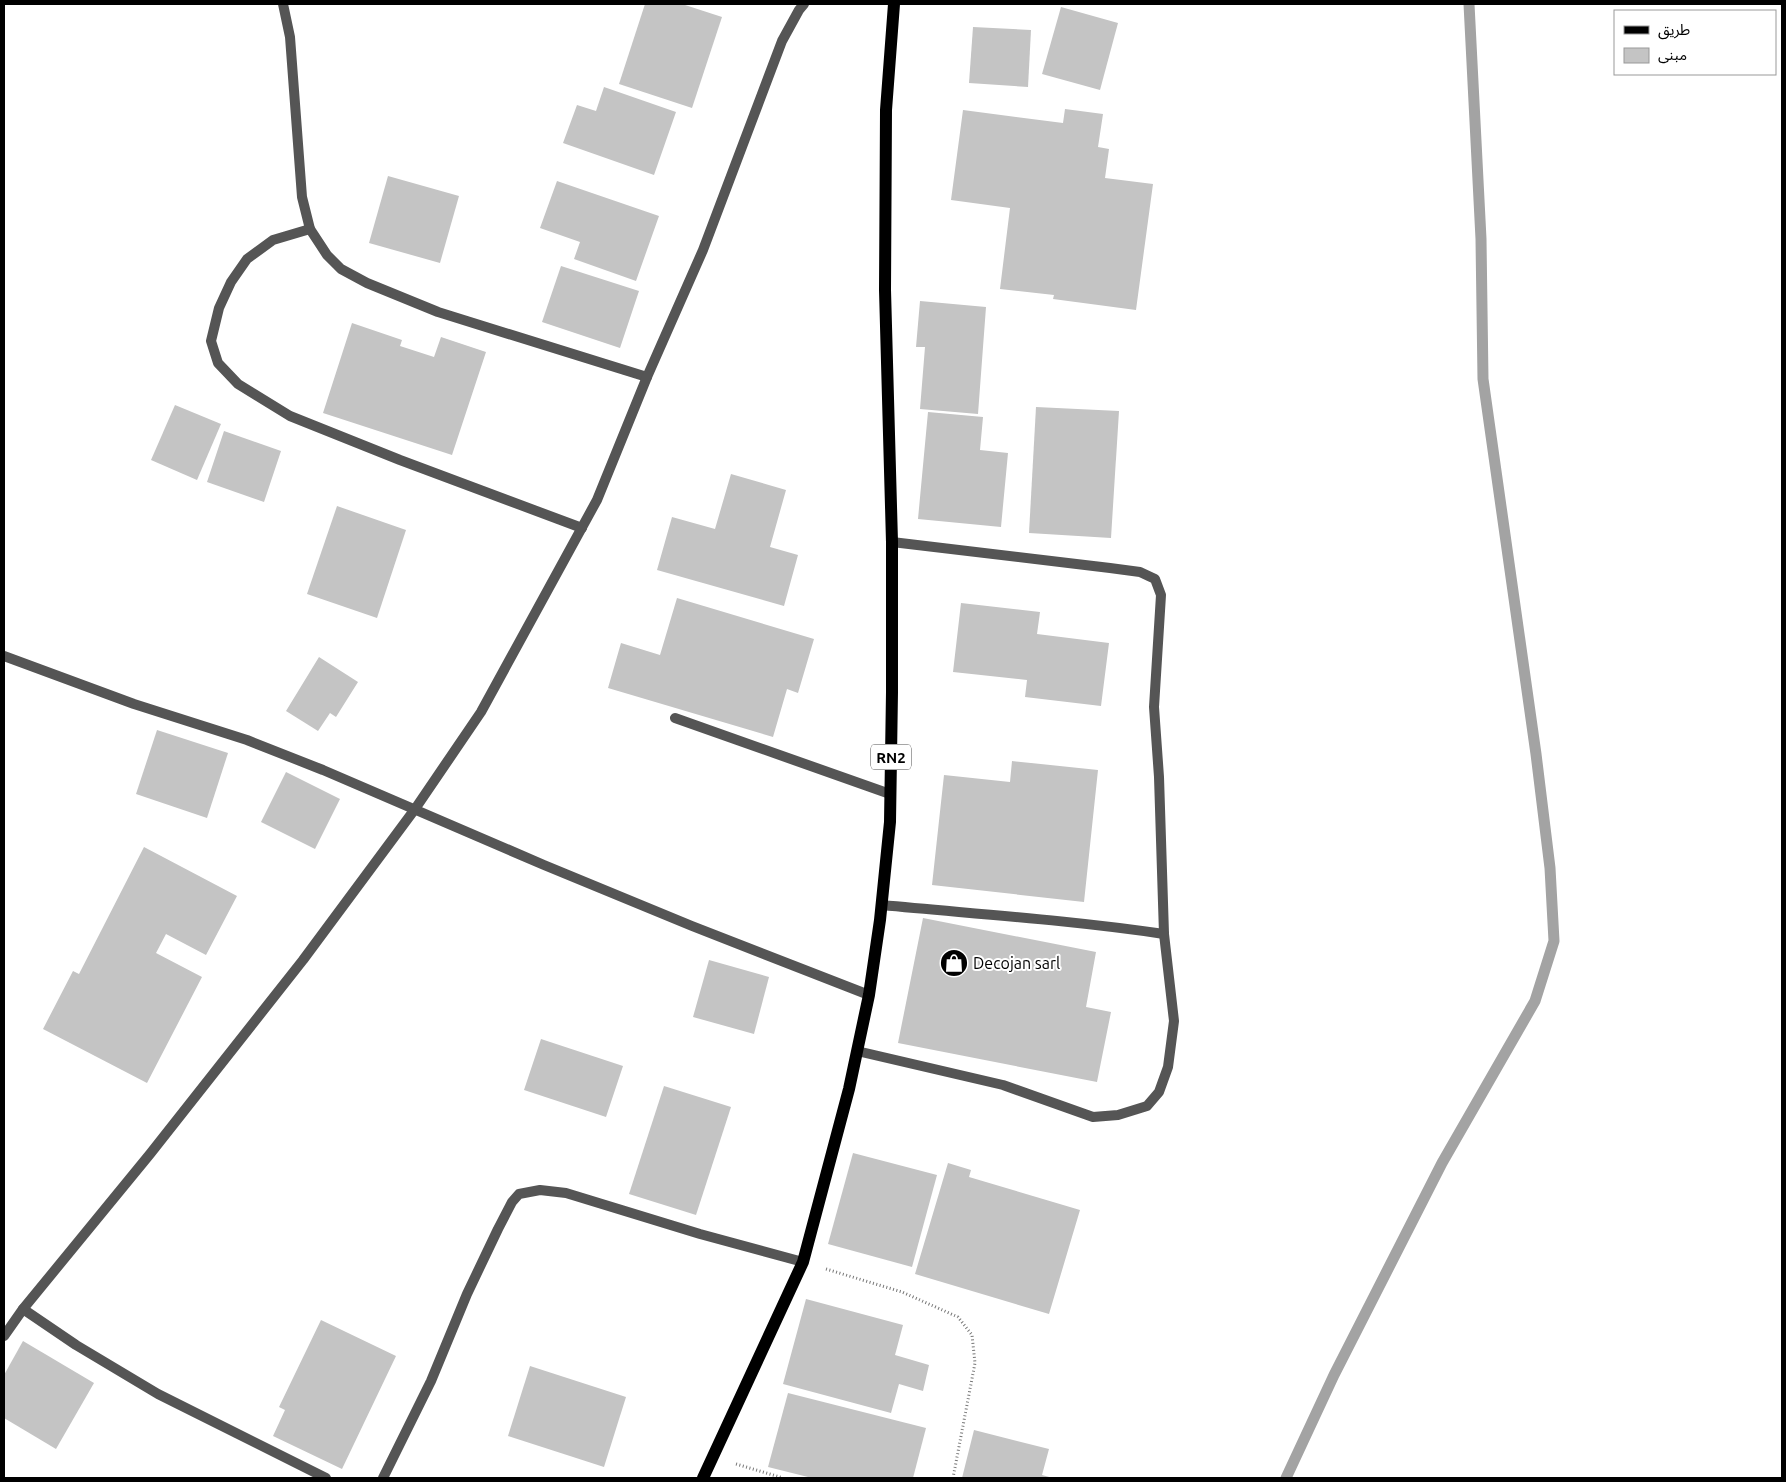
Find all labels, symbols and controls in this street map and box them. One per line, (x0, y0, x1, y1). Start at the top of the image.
legend (1614, 10, 1776, 75)
text: طريق (1658, 21, 1690, 40)
text: مبنى (1658, 46, 1687, 64)
road number: RN2 (871, 744, 911, 770)
shop icon: Decojan sarl (939, 948, 969, 978)
place label: Decojan sarl (973, 954, 1060, 972)

